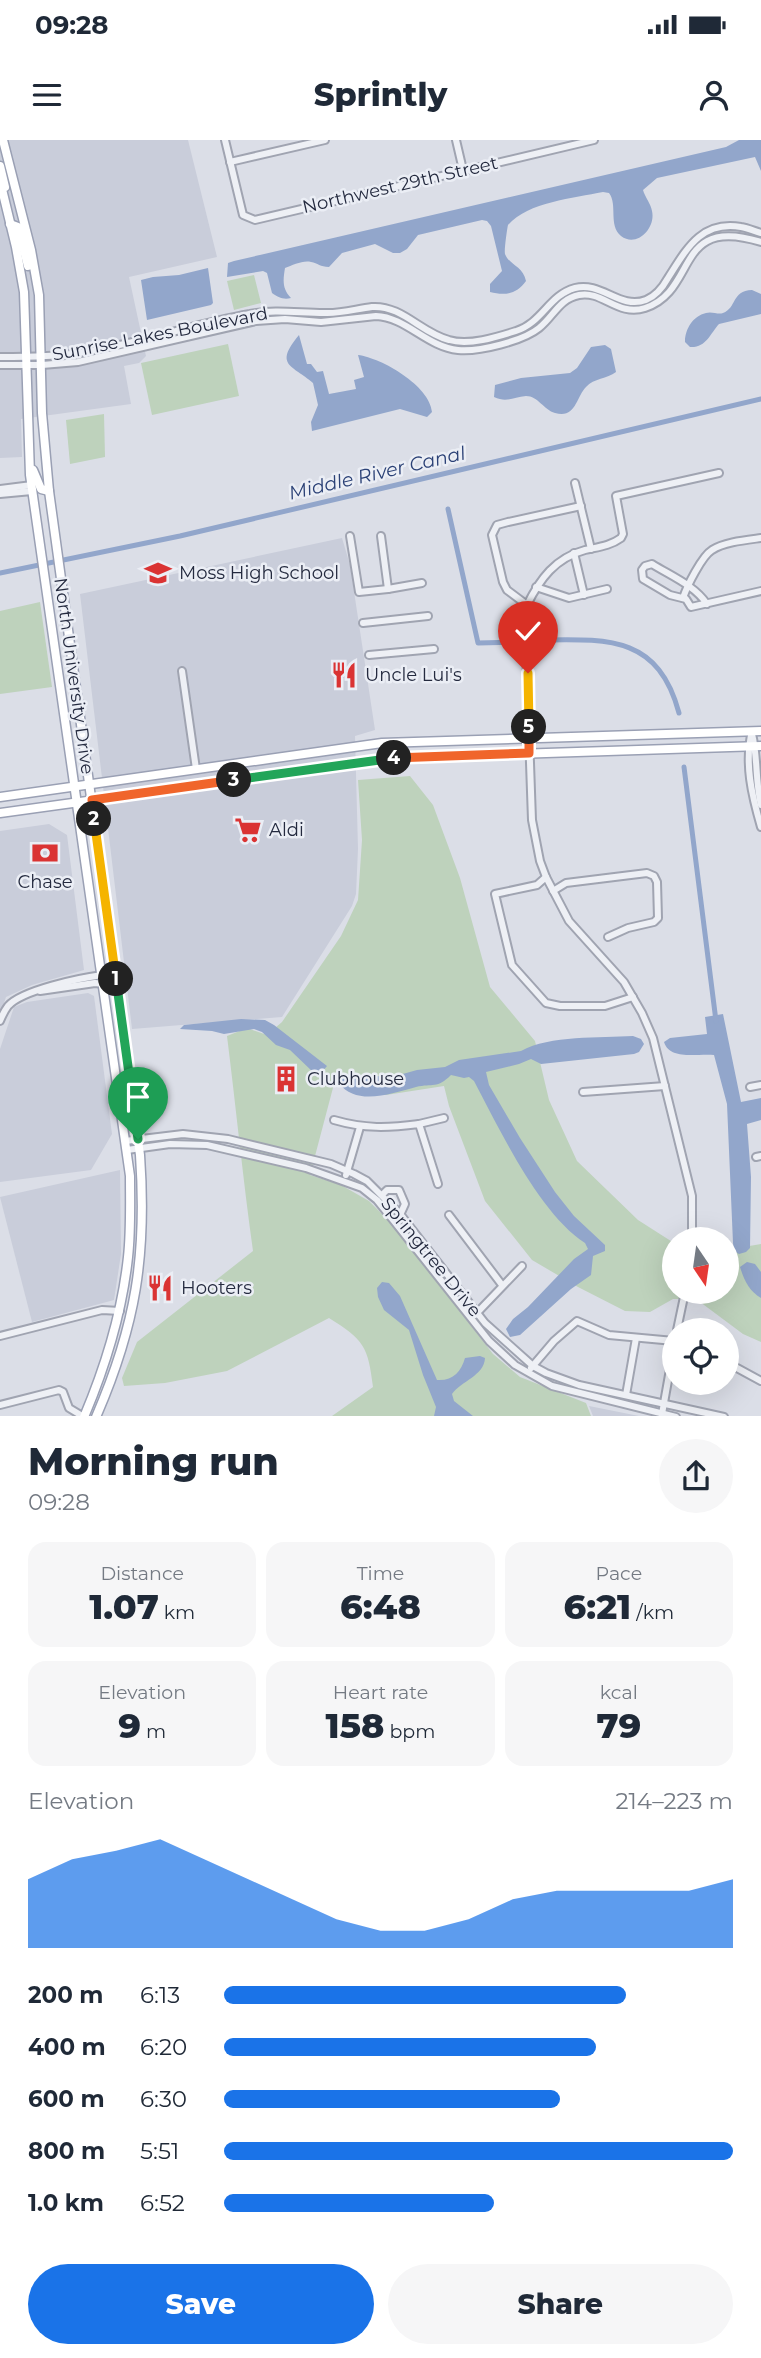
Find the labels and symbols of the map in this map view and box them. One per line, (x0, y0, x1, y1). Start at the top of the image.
street label: Northwest 29th Street (300, 152, 500, 218)
street label: Sunrise Lakes Boulevard (50, 302, 270, 366)
water label: Middle River Canal (286, 441, 468, 505)
school or university icon: Moss High School (143, 558, 173, 588)
place label: Moss High School (179, 562, 339, 584)
street label: North University Drive (49, 576, 99, 776)
pin (498, 601, 558, 673)
restaurant icon: Uncle Lui's (329, 660, 359, 690)
place label: Uncle Lui's (365, 664, 462, 686)
pin: 5 (512, 710, 546, 744)
pin: 4 (376, 740, 412, 776)
pin: 3 (216, 762, 252, 798)
pin: 2 (76, 802, 112, 836)
supermarket icon: Aldi (233, 815, 263, 845)
place label: Aldi (269, 819, 304, 841)
bank icon: Chase (30, 838, 60, 868)
place label: Chase (17, 871, 73, 893)
pin: 1 (99, 962, 134, 996)
building icon: Clubhouse (271, 1064, 301, 1094)
pin (108, 1067, 168, 1139)
place label: Clubhouse (307, 1068, 404, 1090)
street label: Springtree Drive (376, 1193, 486, 1321)
north arrow (662, 1227, 738, 1304)
restaurant icon: Hooters (145, 1273, 175, 1303)
place label: Hooters (181, 1277, 252, 1299)

